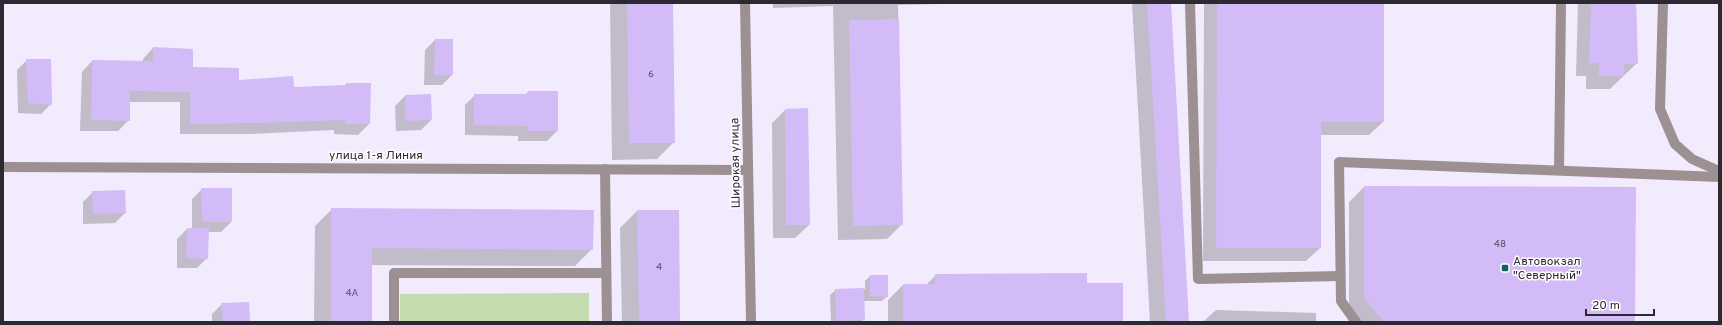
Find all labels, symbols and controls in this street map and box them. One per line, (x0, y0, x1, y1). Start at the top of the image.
house number: 6 (648, 68, 654, 81)
street label: Широкая улица (727, 118, 745, 208)
street label: улица 1-я Линия (329, 148, 423, 164)
house number: 48 (1494, 238, 1506, 251)
place label: Автовокзал "Северный" (1513, 254, 1581, 284)
house number: 4 (656, 261, 662, 274)
marker: Автовокзал "Северный" (1500, 263, 1510, 273)
house number: 4А (346, 287, 359, 300)
scale bar (1586, 291, 1654, 317)
text: 20 m (1592, 298, 1620, 314)

